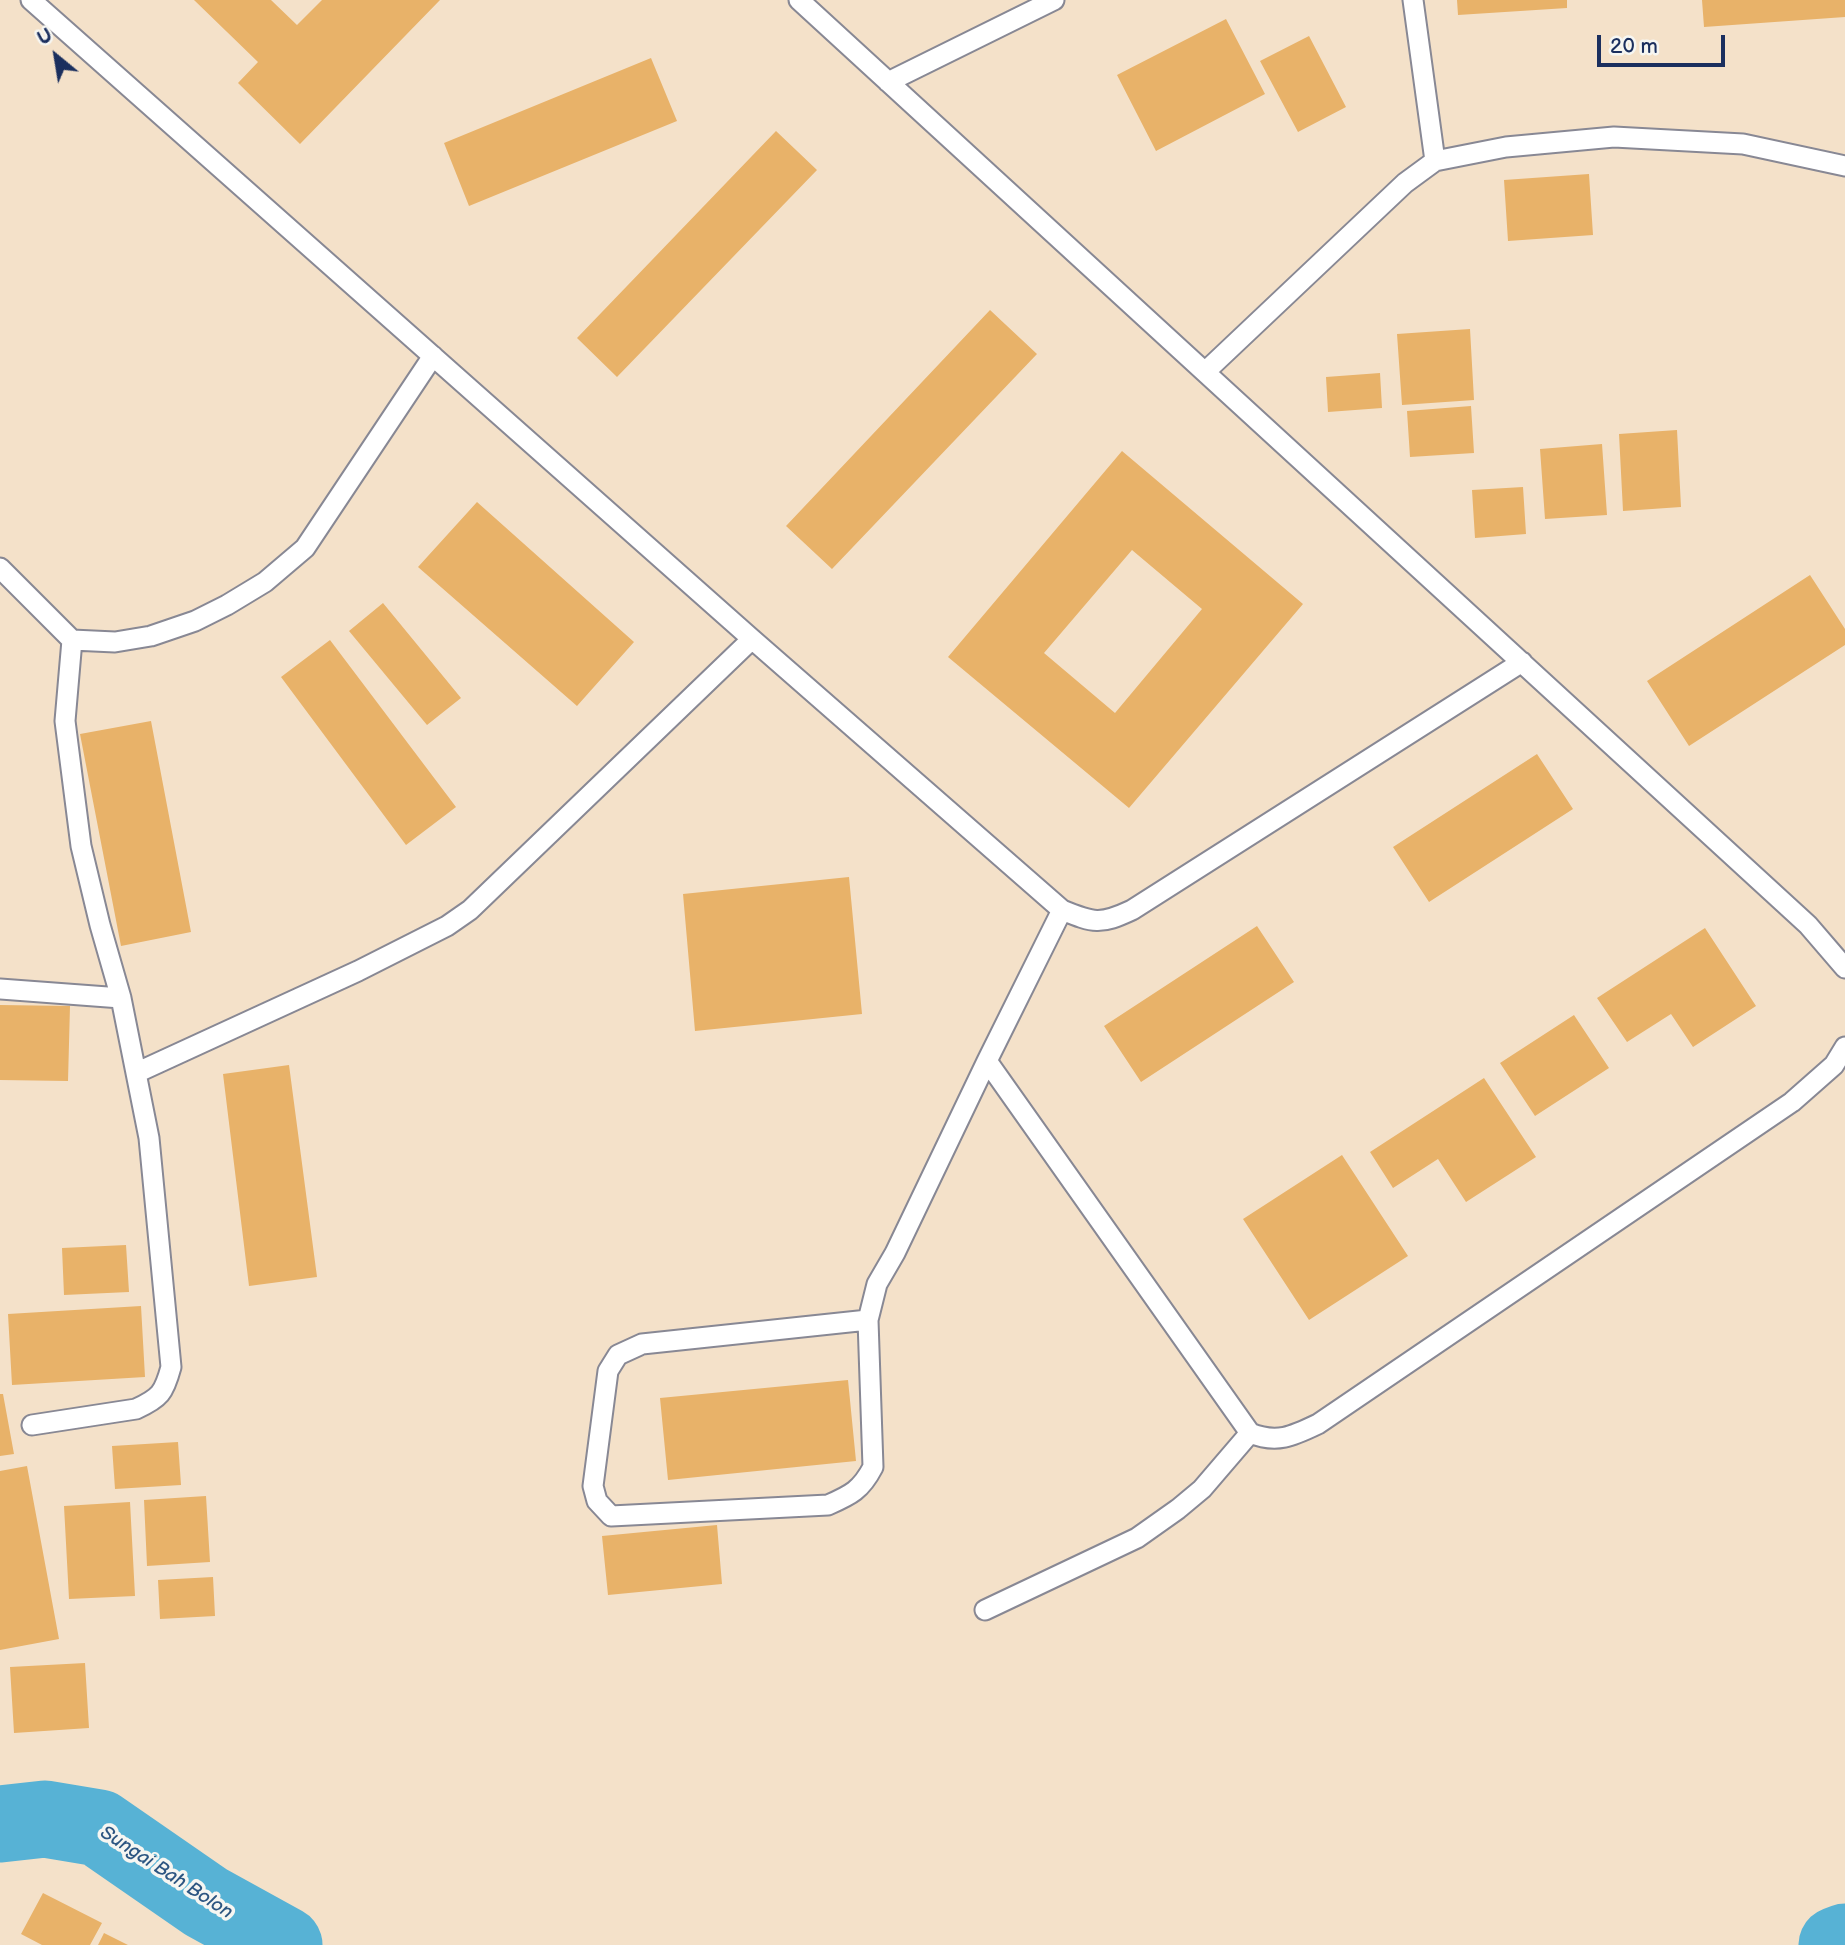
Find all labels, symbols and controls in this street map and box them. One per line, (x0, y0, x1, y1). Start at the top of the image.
north arrow (21, 21, 91, 91)
scale bar (1600, 21, 1728, 65)
text: U (34, 24, 57, 51)
text: 20 m (1610, 34, 1658, 59)
water label: Sungai Bah Bolon (95, 1822, 237, 1924)

